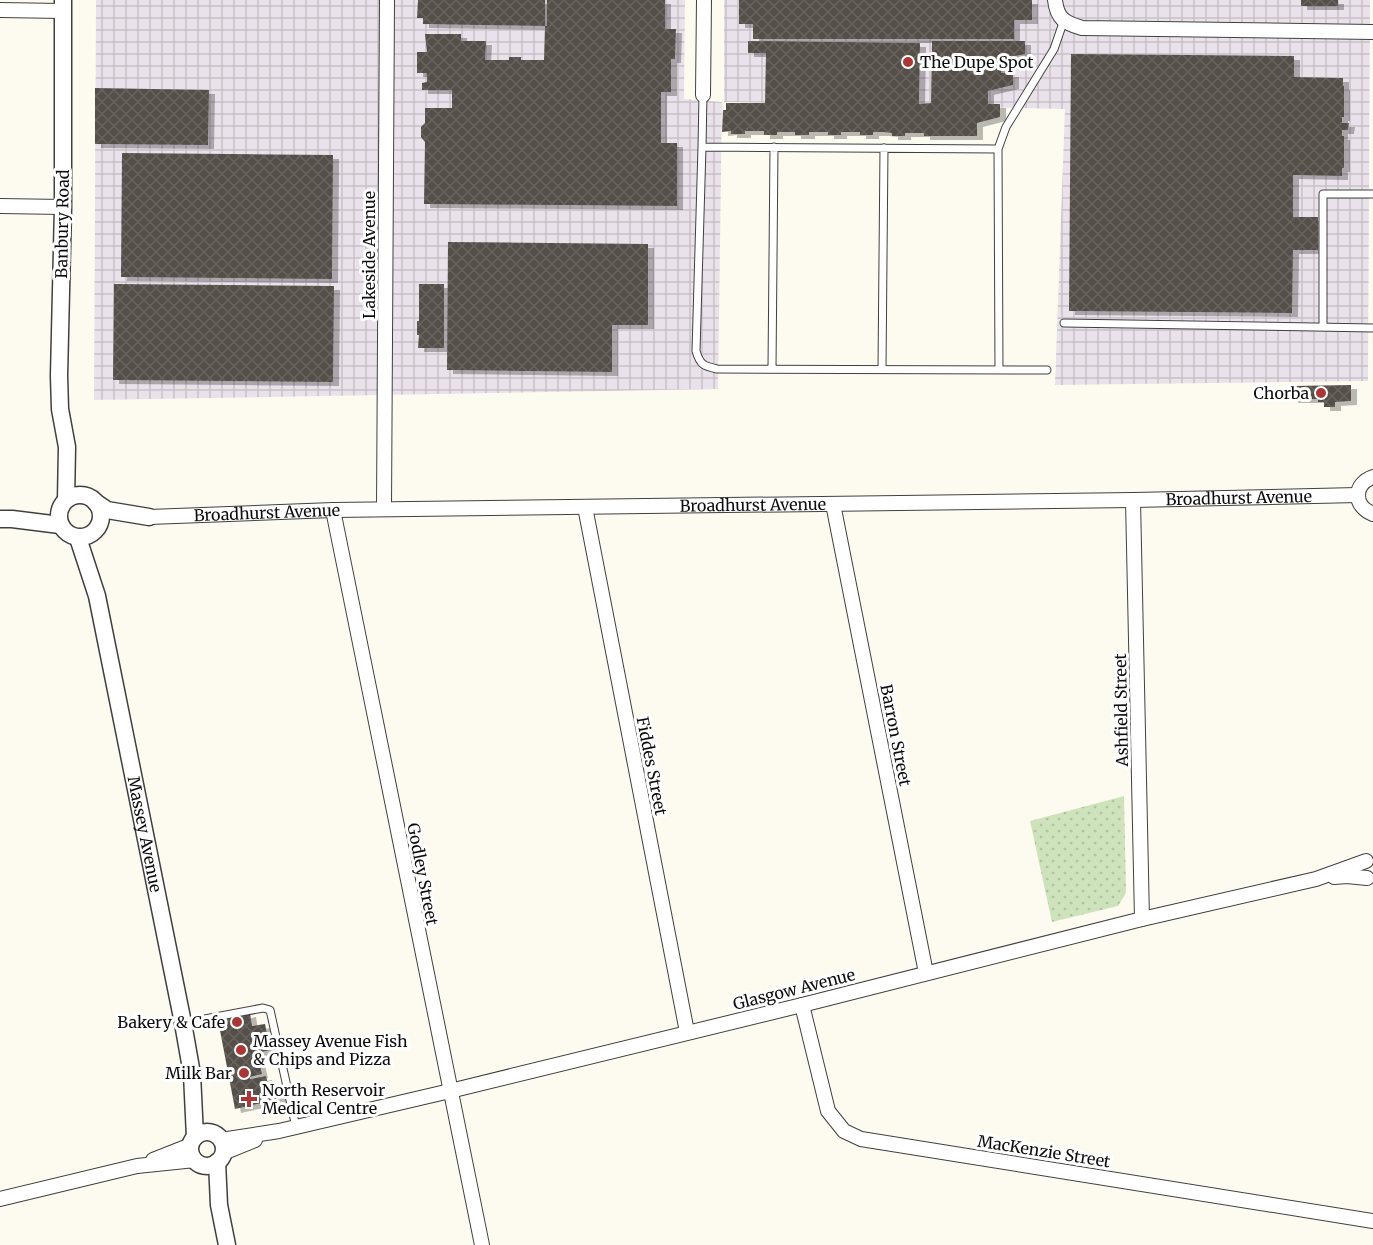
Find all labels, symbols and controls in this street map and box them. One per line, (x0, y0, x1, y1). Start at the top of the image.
place label: The Dupe Spot (920, 52, 1034, 72)
marker: The Dupe Spot (901, 55, 915, 69)
street label: Banbury Road (51, 169, 73, 279)
street label: Lakeside Avenue (359, 191, 379, 319)
place label: Chorba (1253, 383, 1309, 403)
marker: Chorba (1314, 386, 1328, 400)
street label: Broadhurst Avenue (1165, 486, 1312, 509)
street label: Broadhurst Avenue (679, 494, 826, 516)
street label: Broadhurst Avenue (193, 500, 340, 525)
street label: Ashfield Street (1110, 652, 1132, 768)
street label: Barron Street (876, 682, 916, 788)
street label: Fiddes Street (633, 715, 672, 818)
street label: Massey Avenue (124, 774, 166, 894)
street label: Godley Street (403, 821, 443, 928)
street label: Glasgow Avenue (731, 964, 857, 1014)
place label: Bakery & Cafe (117, 1012, 225, 1032)
marker: Bakery & Cafe (230, 1015, 244, 1029)
place label: Massey Avenue Fish & Chips and Pizza (253, 1031, 408, 1069)
marker: Massey Avenue Fish & Chips and Pizza (234, 1043, 248, 1057)
place label: Milk Bar (165, 1063, 232, 1083)
marker: Milk Bar (237, 1066, 251, 1080)
place label: North Reservoir Medical Centre (262, 1080, 385, 1118)
marker: North Reservoir Medical Centre (240, 1090, 258, 1108)
street label: MacKenzie Street (976, 1131, 1113, 1171)

